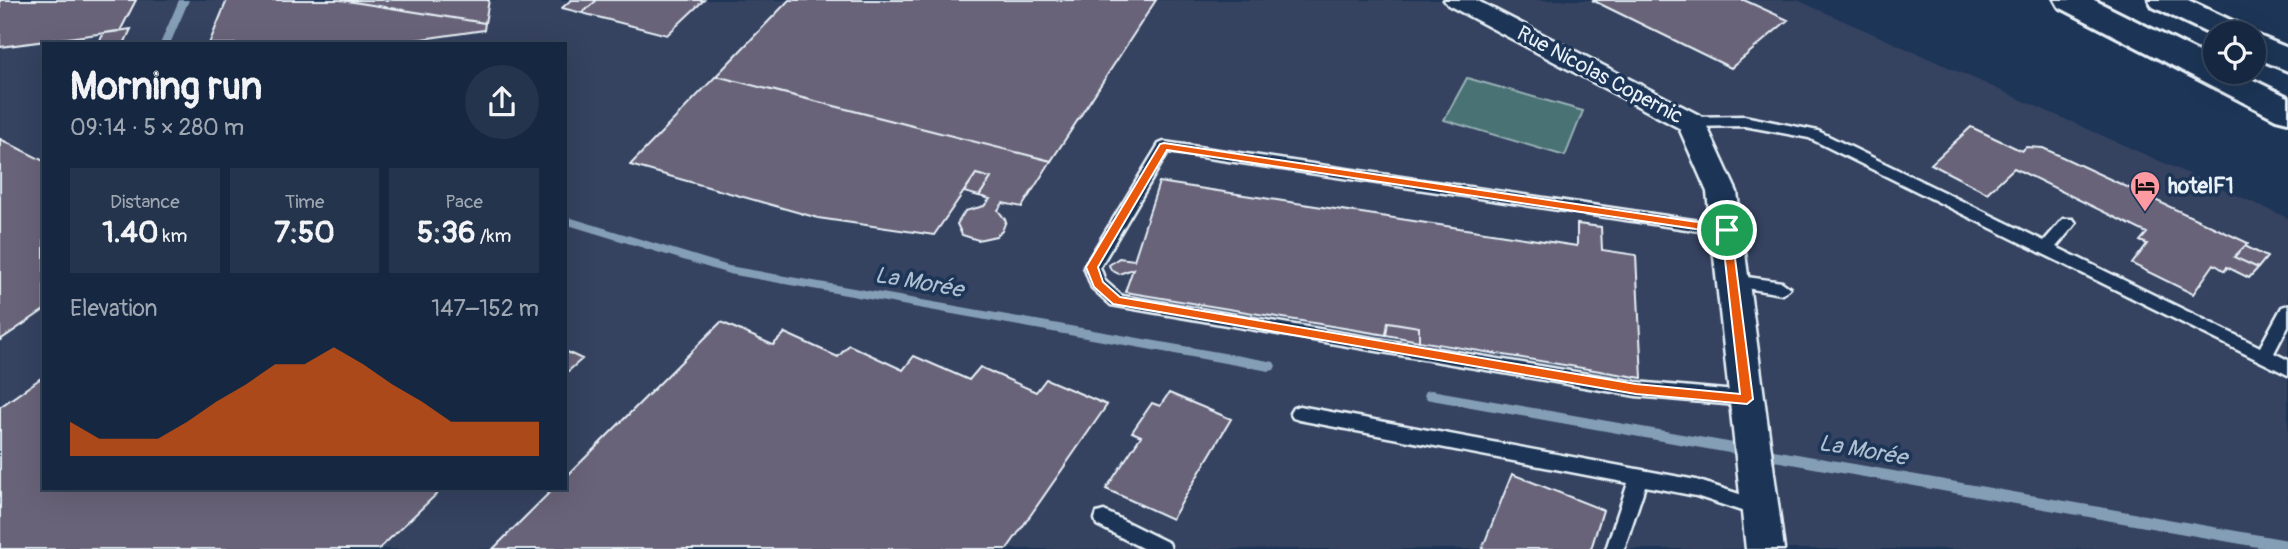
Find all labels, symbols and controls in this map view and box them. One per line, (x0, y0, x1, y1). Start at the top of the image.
street label: Rue Nicolas Copernic (1512, 20, 1688, 130)
map controls (2203, 21, 2266, 84)
button: locate (2203, 21, 2266, 84)
text: Morning run (70, 63, 262, 111)
button: share (465, 65, 539, 139)
text: 09:14 · 5 × 280 m (70, 113, 244, 142)
hotel icon: hotelF1 (2128, 169, 2162, 213)
place label: hotelF1 (2168, 173, 2234, 200)
text: Distance (110, 190, 180, 214)
text: Time (285, 190, 324, 214)
text: Pace (445, 190, 483, 214)
pin (1697, 200, 1757, 260)
icon: arrive (1708, 211, 1746, 249)
text: 1.40 (102, 214, 158, 251)
text: 7:50 (274, 214, 335, 251)
text: 5:36 (417, 214, 476, 251)
text: km (158, 224, 187, 248)
text: /km (476, 224, 511, 248)
water label: La Morée (872, 260, 968, 304)
text: Elevation (70, 294, 158, 323)
text: 147–152 m (431, 294, 539, 323)
water label: La Morée (1816, 428, 1912, 472)

